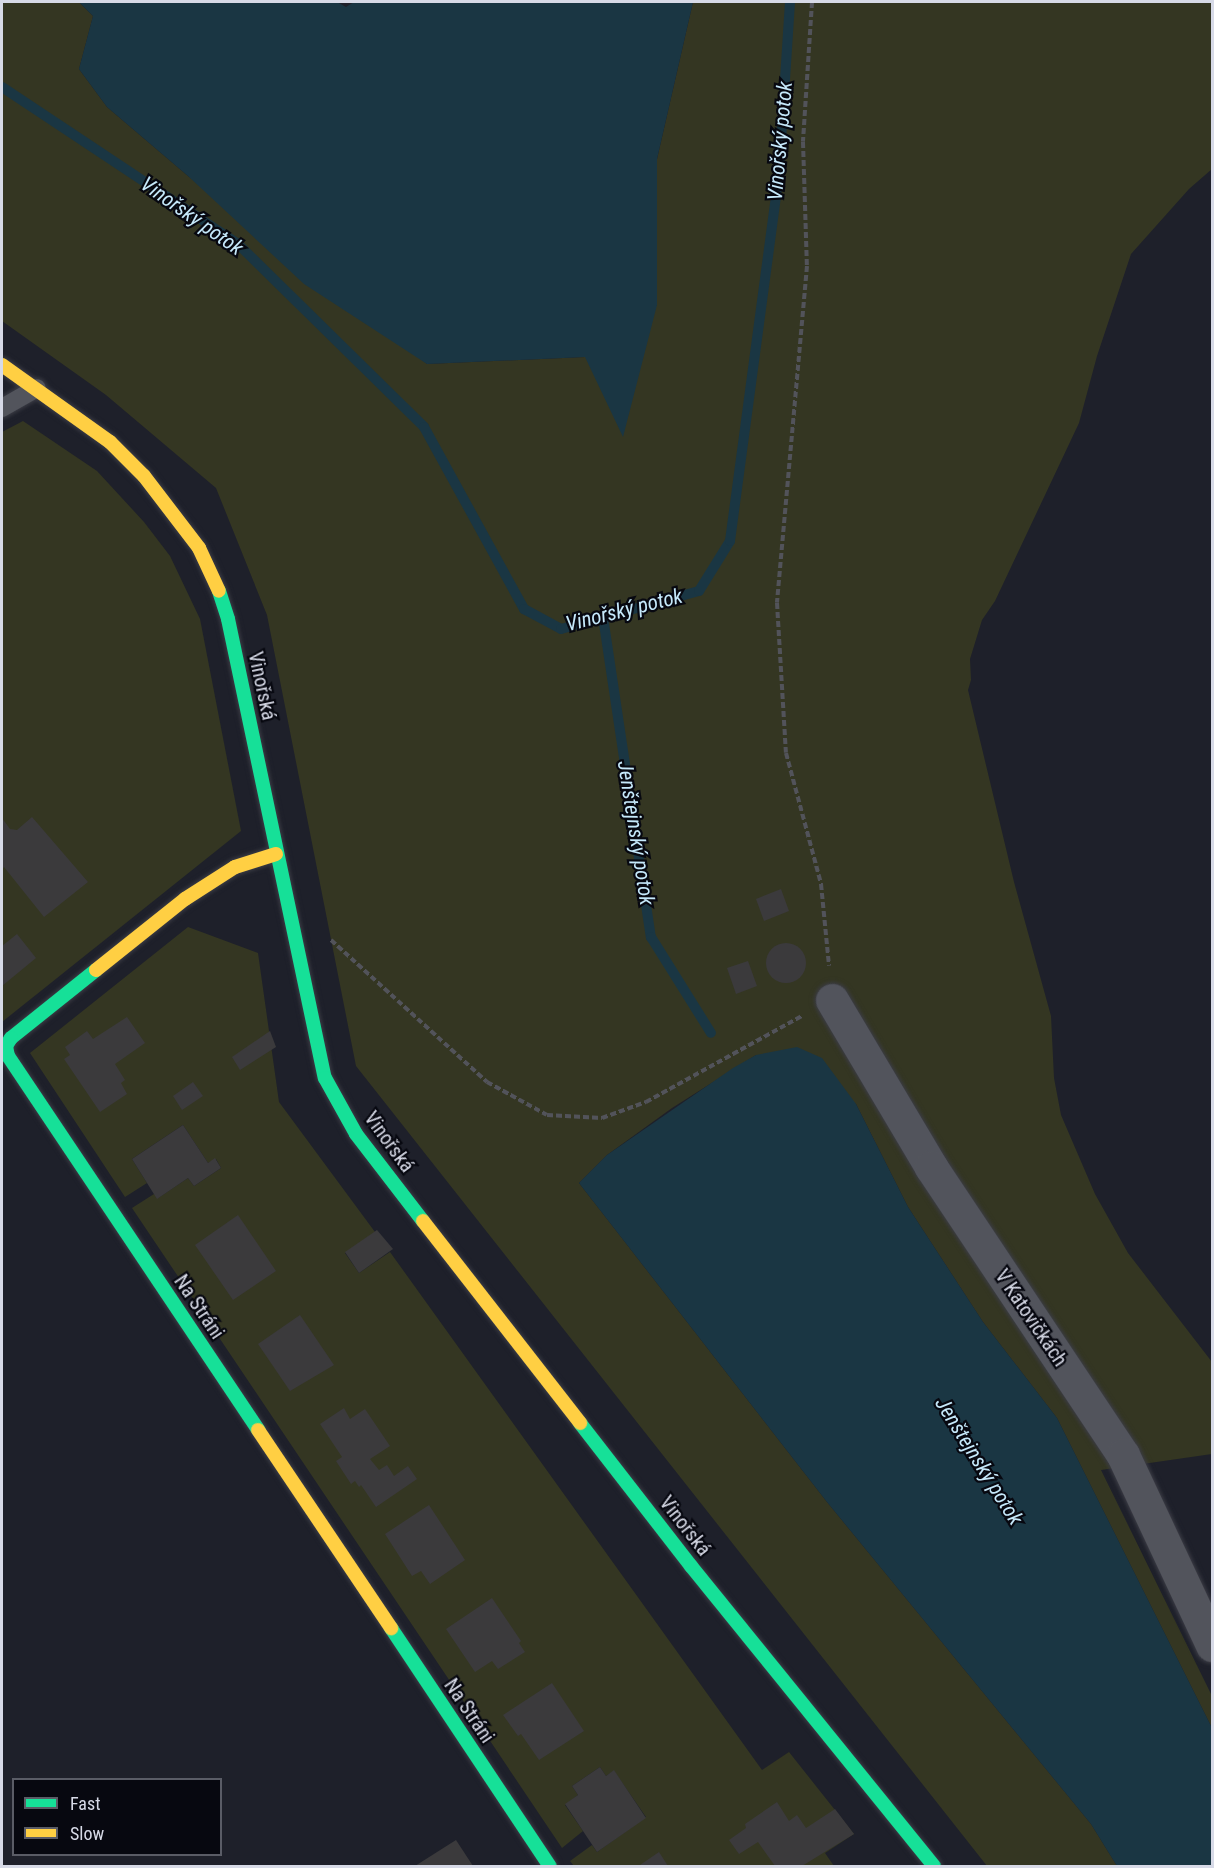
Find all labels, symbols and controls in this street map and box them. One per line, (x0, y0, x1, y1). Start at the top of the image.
water label: Vinořský potok (762, 80, 798, 202)
water label: Vinořský potok (136, 171, 248, 261)
water label: Vinořský potok (563, 583, 685, 637)
street label: Vinořská (243, 650, 281, 722)
water label: Jenštejnský potok (612, 759, 660, 907)
street label: Vinořská (359, 1107, 419, 1177)
street label: V Katovičkách (990, 1265, 1072, 1371)
street label: Na Stráni (169, 1270, 229, 1344)
water label: Jenštejnský potok (930, 1393, 1028, 1529)
street label: Vinořská (654, 1491, 716, 1561)
street label: Na Stráni (439, 1674, 499, 1748)
legend (12, 1778, 222, 1856)
text: Fast (70, 1793, 101, 1814)
text: Slow (70, 1823, 104, 1844)

